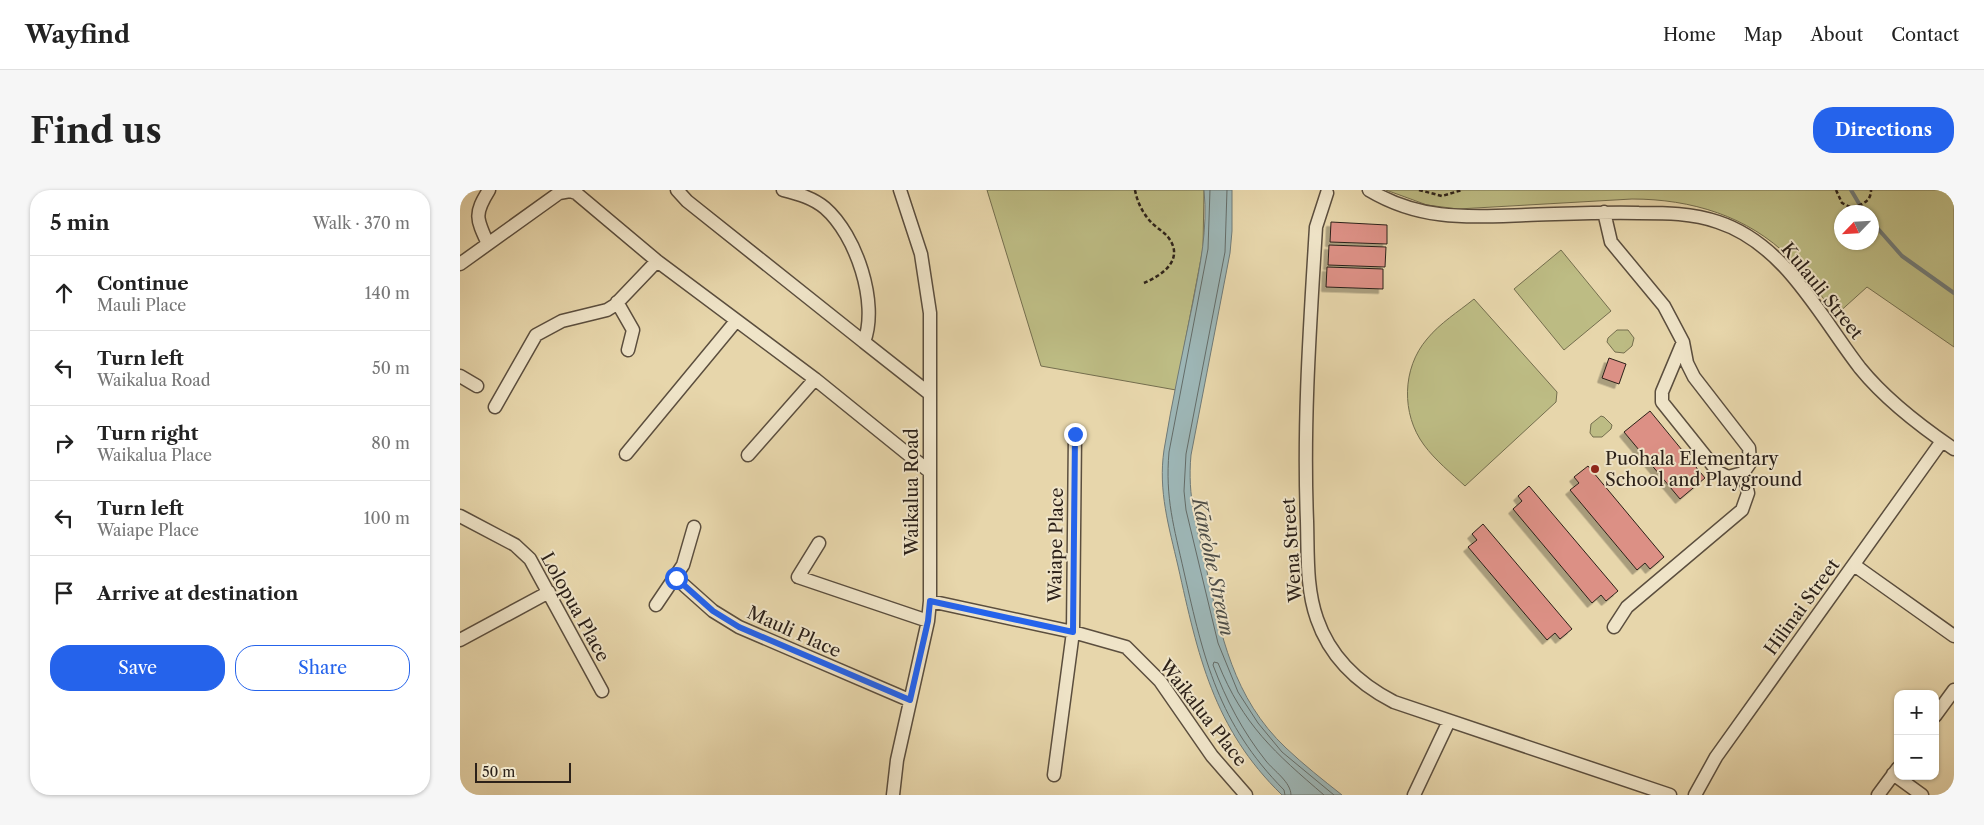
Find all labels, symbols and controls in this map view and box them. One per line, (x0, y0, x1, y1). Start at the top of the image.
text: Wayfind (25, 20, 130, 49)
text: Home (1663, 24, 1716, 46)
text: Map (1744, 24, 1782, 46)
text: About (1810, 24, 1863, 46)
text: Contact (1891, 24, 1959, 46)
button: Directions (1813, 107, 1954, 153)
text: Find us (30, 109, 162, 152)
north arrow (1834, 205, 1879, 250)
text: 5 min (50, 210, 110, 235)
text: Walk · 370 m (313, 213, 410, 233)
street label: Kulauli Street (1776, 238, 1868, 344)
text: Continue (97, 272, 189, 295)
icon: ahead (50, 279, 78, 307)
text: 140 m (365, 283, 410, 303)
text: Mauli Place (97, 295, 186, 315)
text: Turn left (97, 347, 184, 370)
icon: left (50, 354, 78, 382)
text: 50 m (372, 358, 410, 378)
text: Waikalua Road (97, 370, 210, 390)
text: Turn right (97, 422, 198, 445)
route end (1064, 423, 1087, 446)
street label: Waikalua Road (901, 428, 923, 557)
icon: right (50, 429, 78, 457)
text: 80 m (371, 433, 410, 453)
text: Waikalua Place (97, 445, 212, 465)
place label: Puohala Elementary School and Playground (1605, 448, 1802, 491)
marker: Puohala Elementary School and Playground (1589, 463, 1601, 475)
street label: Waiape Place (1044, 487, 1068, 604)
water label: Kāne'ohe Stream (1187, 494, 1239, 638)
street label: Wena Street (1277, 496, 1307, 604)
text: Turn left (97, 497, 184, 520)
icon: left (50, 504, 78, 532)
text: 100 m (364, 508, 410, 528)
text: Waiape Place (97, 520, 199, 540)
street label: Lolopua Place (536, 548, 614, 666)
street label: Hilinai Street (1760, 554, 1845, 659)
route start (665, 567, 688, 590)
icon: arrive (50, 579, 78, 607)
text: Arrive at destination (97, 582, 298, 605)
street label: Mauli Place (744, 602, 844, 662)
button: Save (50, 645, 225, 691)
button: Share (235, 645, 410, 691)
street label: Waikalua Place (1154, 654, 1251, 771)
map controls (1894, 690, 1939, 780)
button: + (1894, 690, 1939, 735)
button: − (1894, 735, 1939, 780)
scale bar (475, 760, 571, 783)
text: 50 m (482, 763, 515, 781)

